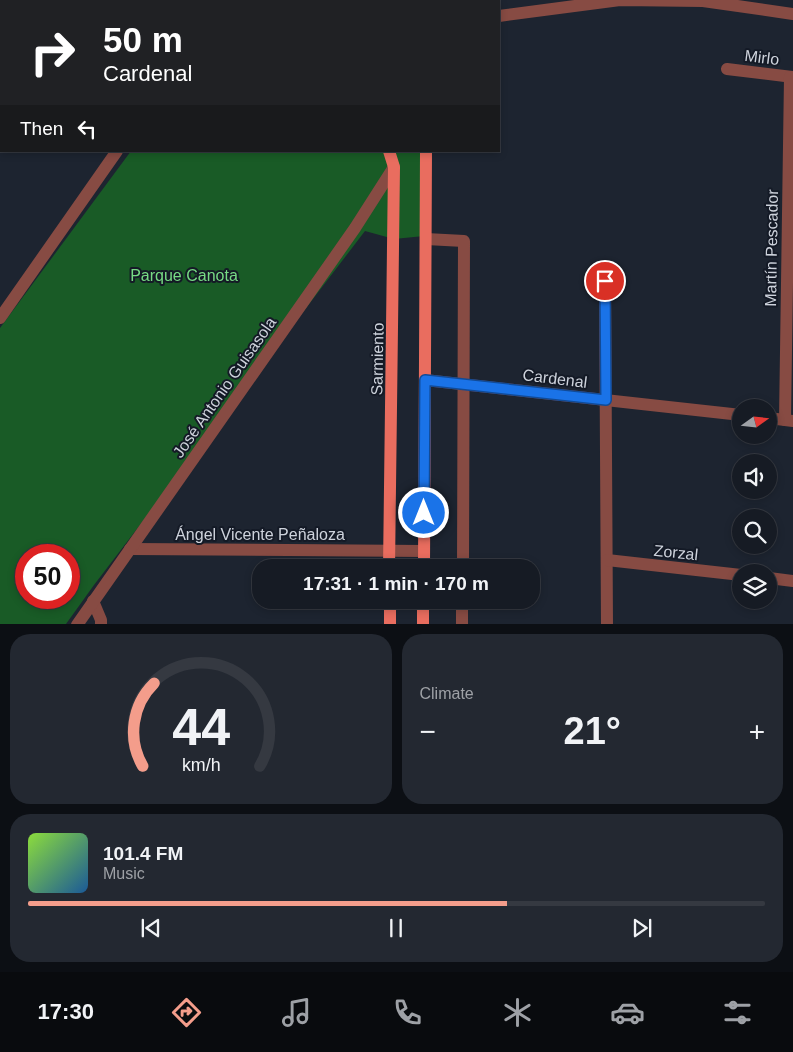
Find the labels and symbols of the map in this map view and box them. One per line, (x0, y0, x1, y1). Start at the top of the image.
street label: Mirlo (744, 47, 780, 68)
street label: Martín Pescador (762, 189, 781, 307)
pin (584, 260, 626, 302)
park label: Parque Canota (130, 267, 238, 284)
street label: José Antonio Guisasola (169, 314, 279, 461)
street label: Sarmiento (368, 322, 387, 396)
street label: Cardenal (522, 366, 588, 391)
north arrow (732, 399, 778, 444)
position arrow (397, 486, 449, 538)
street label: Ángel Vicente Peñaloza (175, 525, 345, 543)
street label: Zorzal (653, 542, 699, 563)
speed limit sign: 50 (15, 544, 80, 609)

